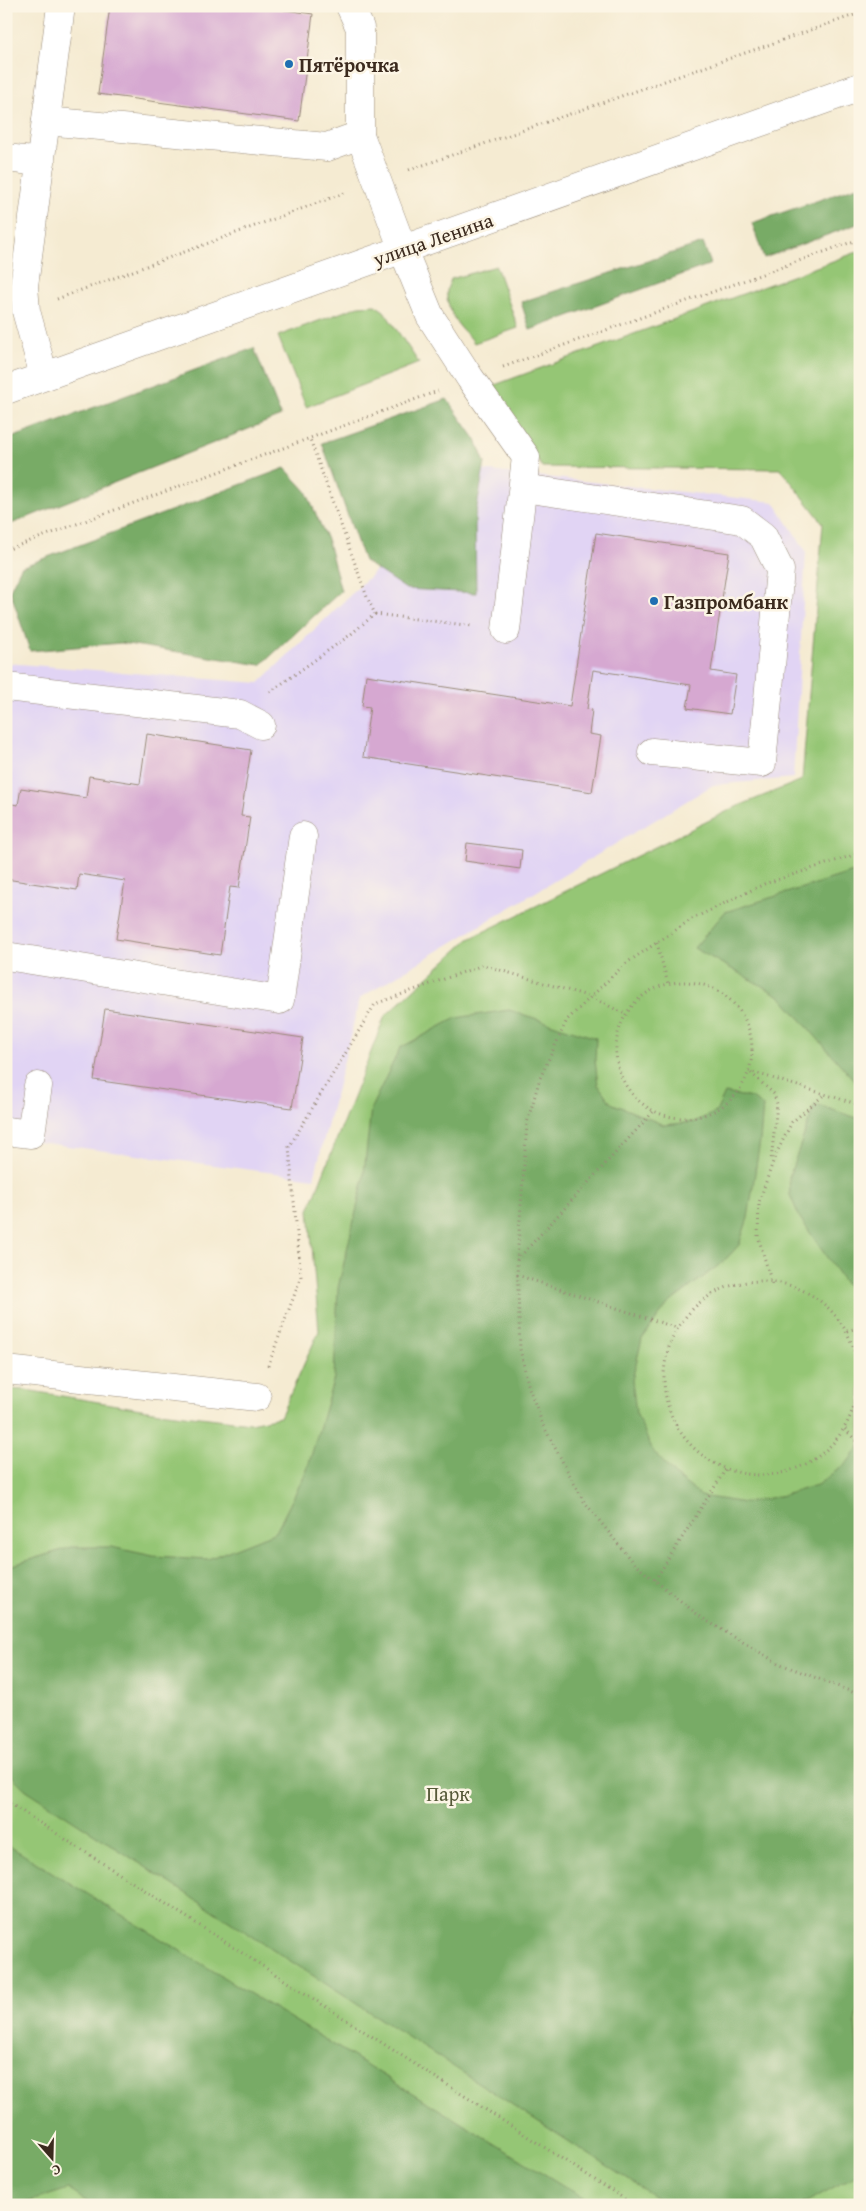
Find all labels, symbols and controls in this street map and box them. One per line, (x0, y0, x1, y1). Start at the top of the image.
place label: Пятёрочка (299, 50, 400, 79)
marker: Пятёрочка (283, 58, 295, 70)
street label: улица Ленина (368, 205, 497, 273)
place label: Газпромбанк (664, 587, 788, 616)
marker: Газпромбанк (648, 595, 660, 607)
park label: Парк (426, 1779, 470, 1808)
north arrow (28, 2134, 78, 2184)
text: С (49, 2159, 64, 2181)

